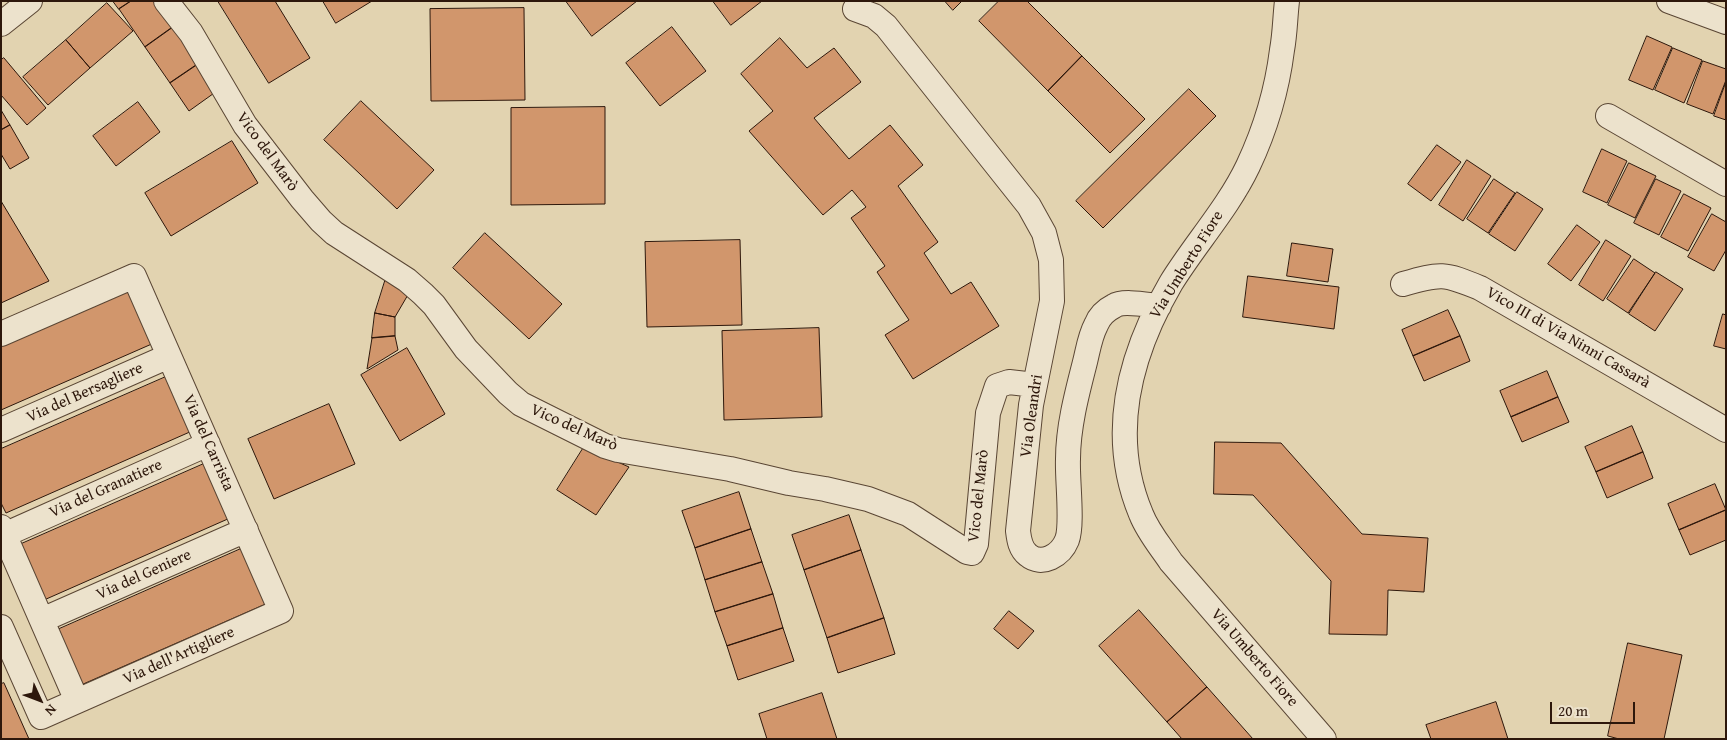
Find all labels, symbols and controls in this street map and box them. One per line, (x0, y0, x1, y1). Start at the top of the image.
street label: Vico del Marò (232, 109, 302, 195)
street label: Via Umberto Fiore (1146, 207, 1228, 323)
street label: Vico III di Via Ninni Cassarà (1483, 283, 1653, 393)
street label: Via del Bersagliere (24, 359, 146, 427)
street label: Via Oleandri (1017, 373, 1047, 459)
street label: Via del Carrista (178, 392, 238, 494)
street label: Vico del Marò (528, 400, 620, 456)
street label: Vico del Marò (965, 449, 993, 543)
street label: Via del Granatiere (47, 456, 165, 522)
street label: Via del Geniere (94, 546, 194, 604)
street label: Via Umberto Fiore (1206, 605, 1302, 711)
street label: Via dell'Artigliere (120, 623, 238, 689)
north arrow (15, 675, 65, 725)
scale bar (1552, 692, 1637, 724)
text: N (40, 700, 61, 720)
text: 20 m (1558, 700, 1588, 721)

